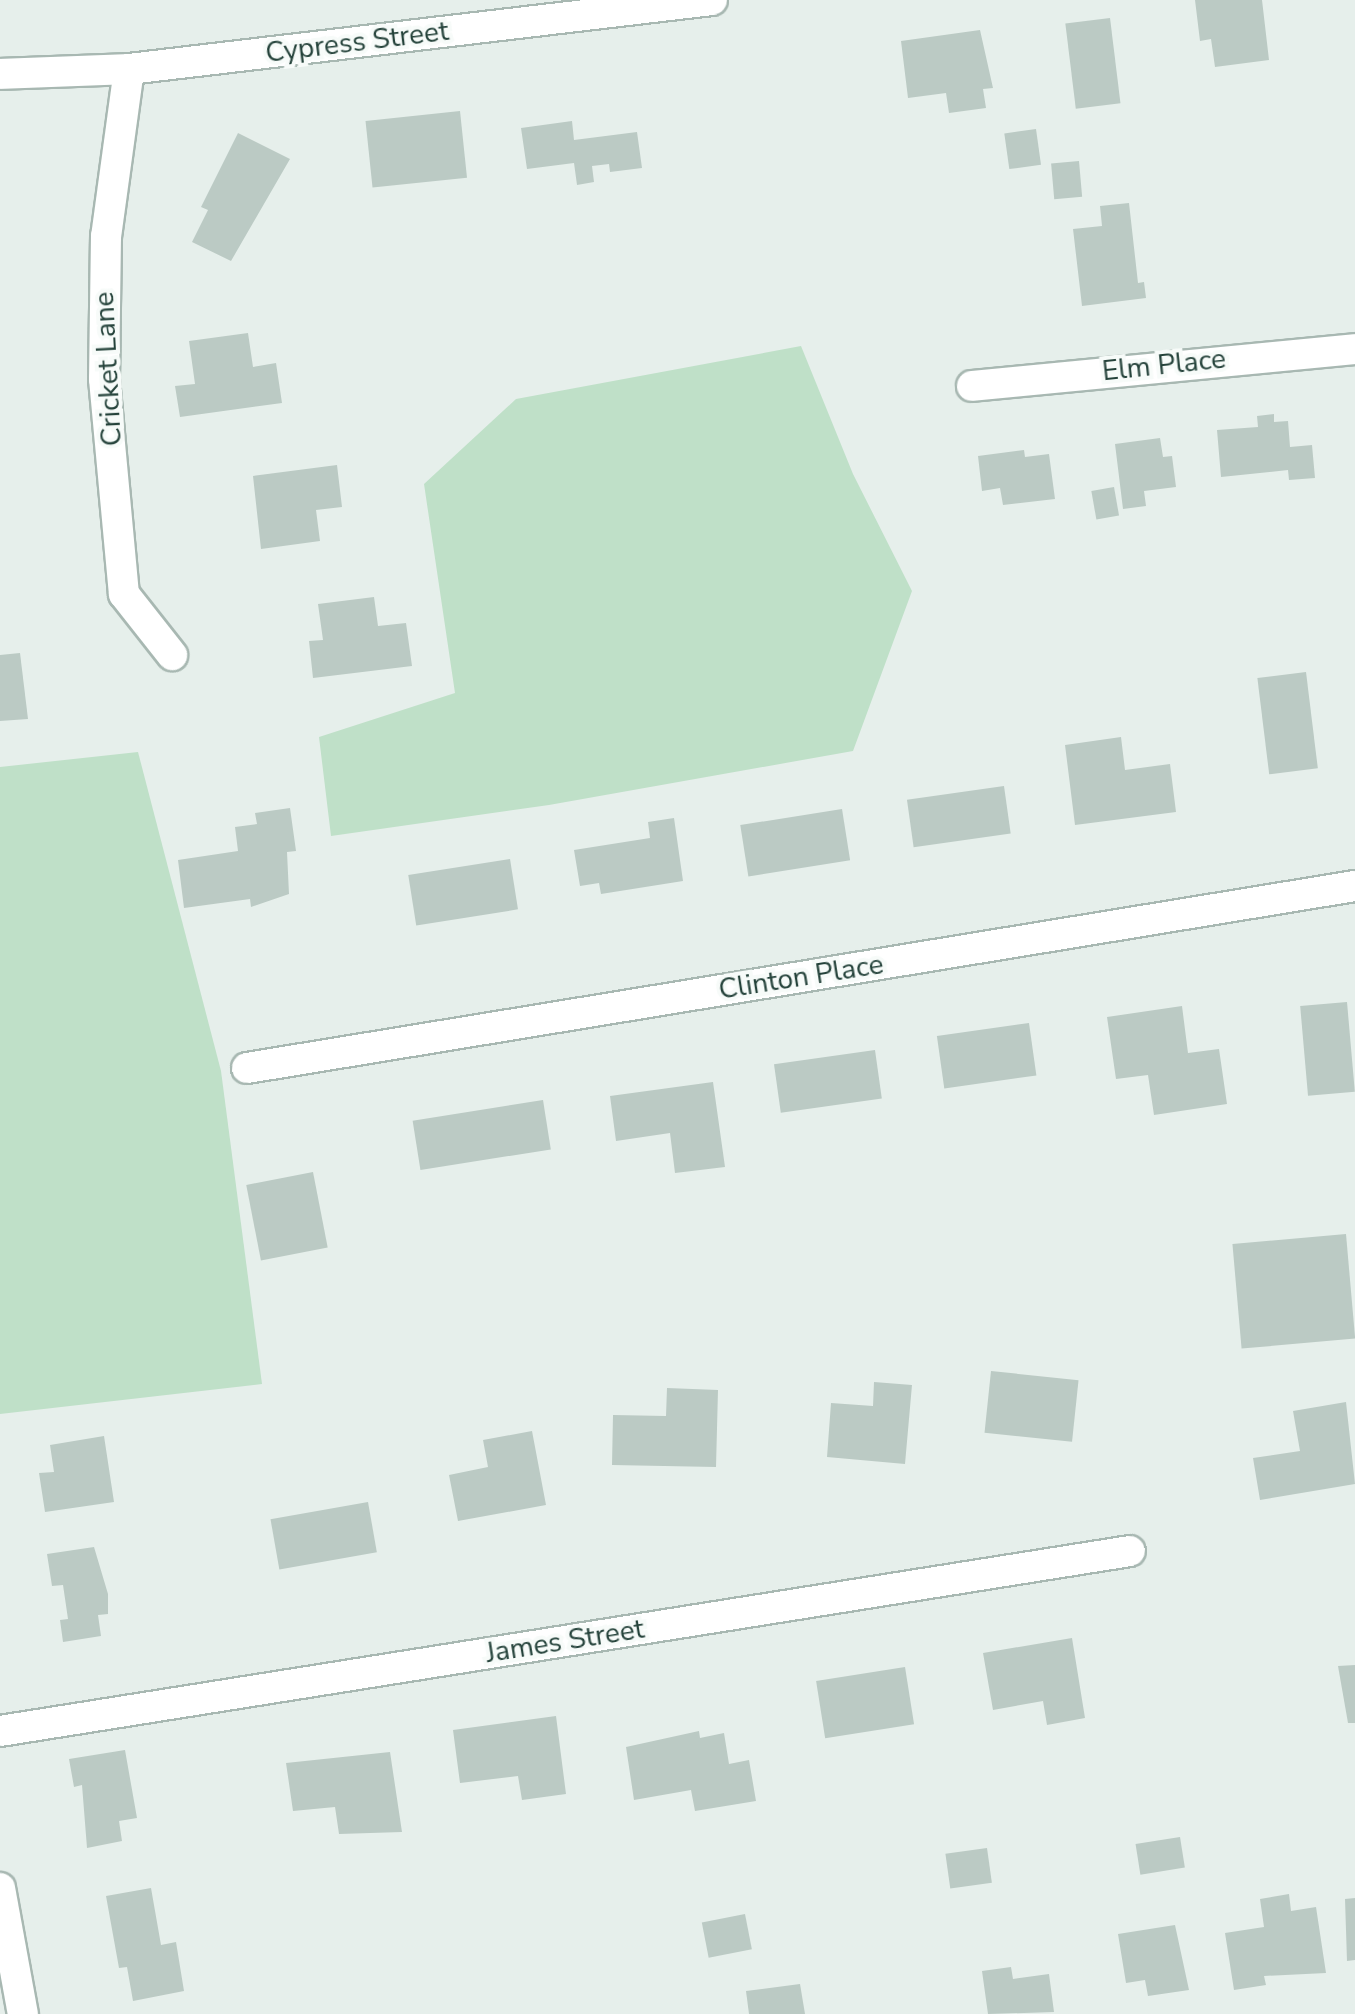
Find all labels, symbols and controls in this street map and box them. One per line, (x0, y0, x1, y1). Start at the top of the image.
street label: Cypress Street (264, 14, 450, 70)
street label: Cricket Lane (87, 291, 129, 447)
street label: Elm Place (1100, 342, 1228, 388)
street label: Clinton Place (716, 947, 886, 1007)
street label: James Street (483, 1612, 647, 1670)

